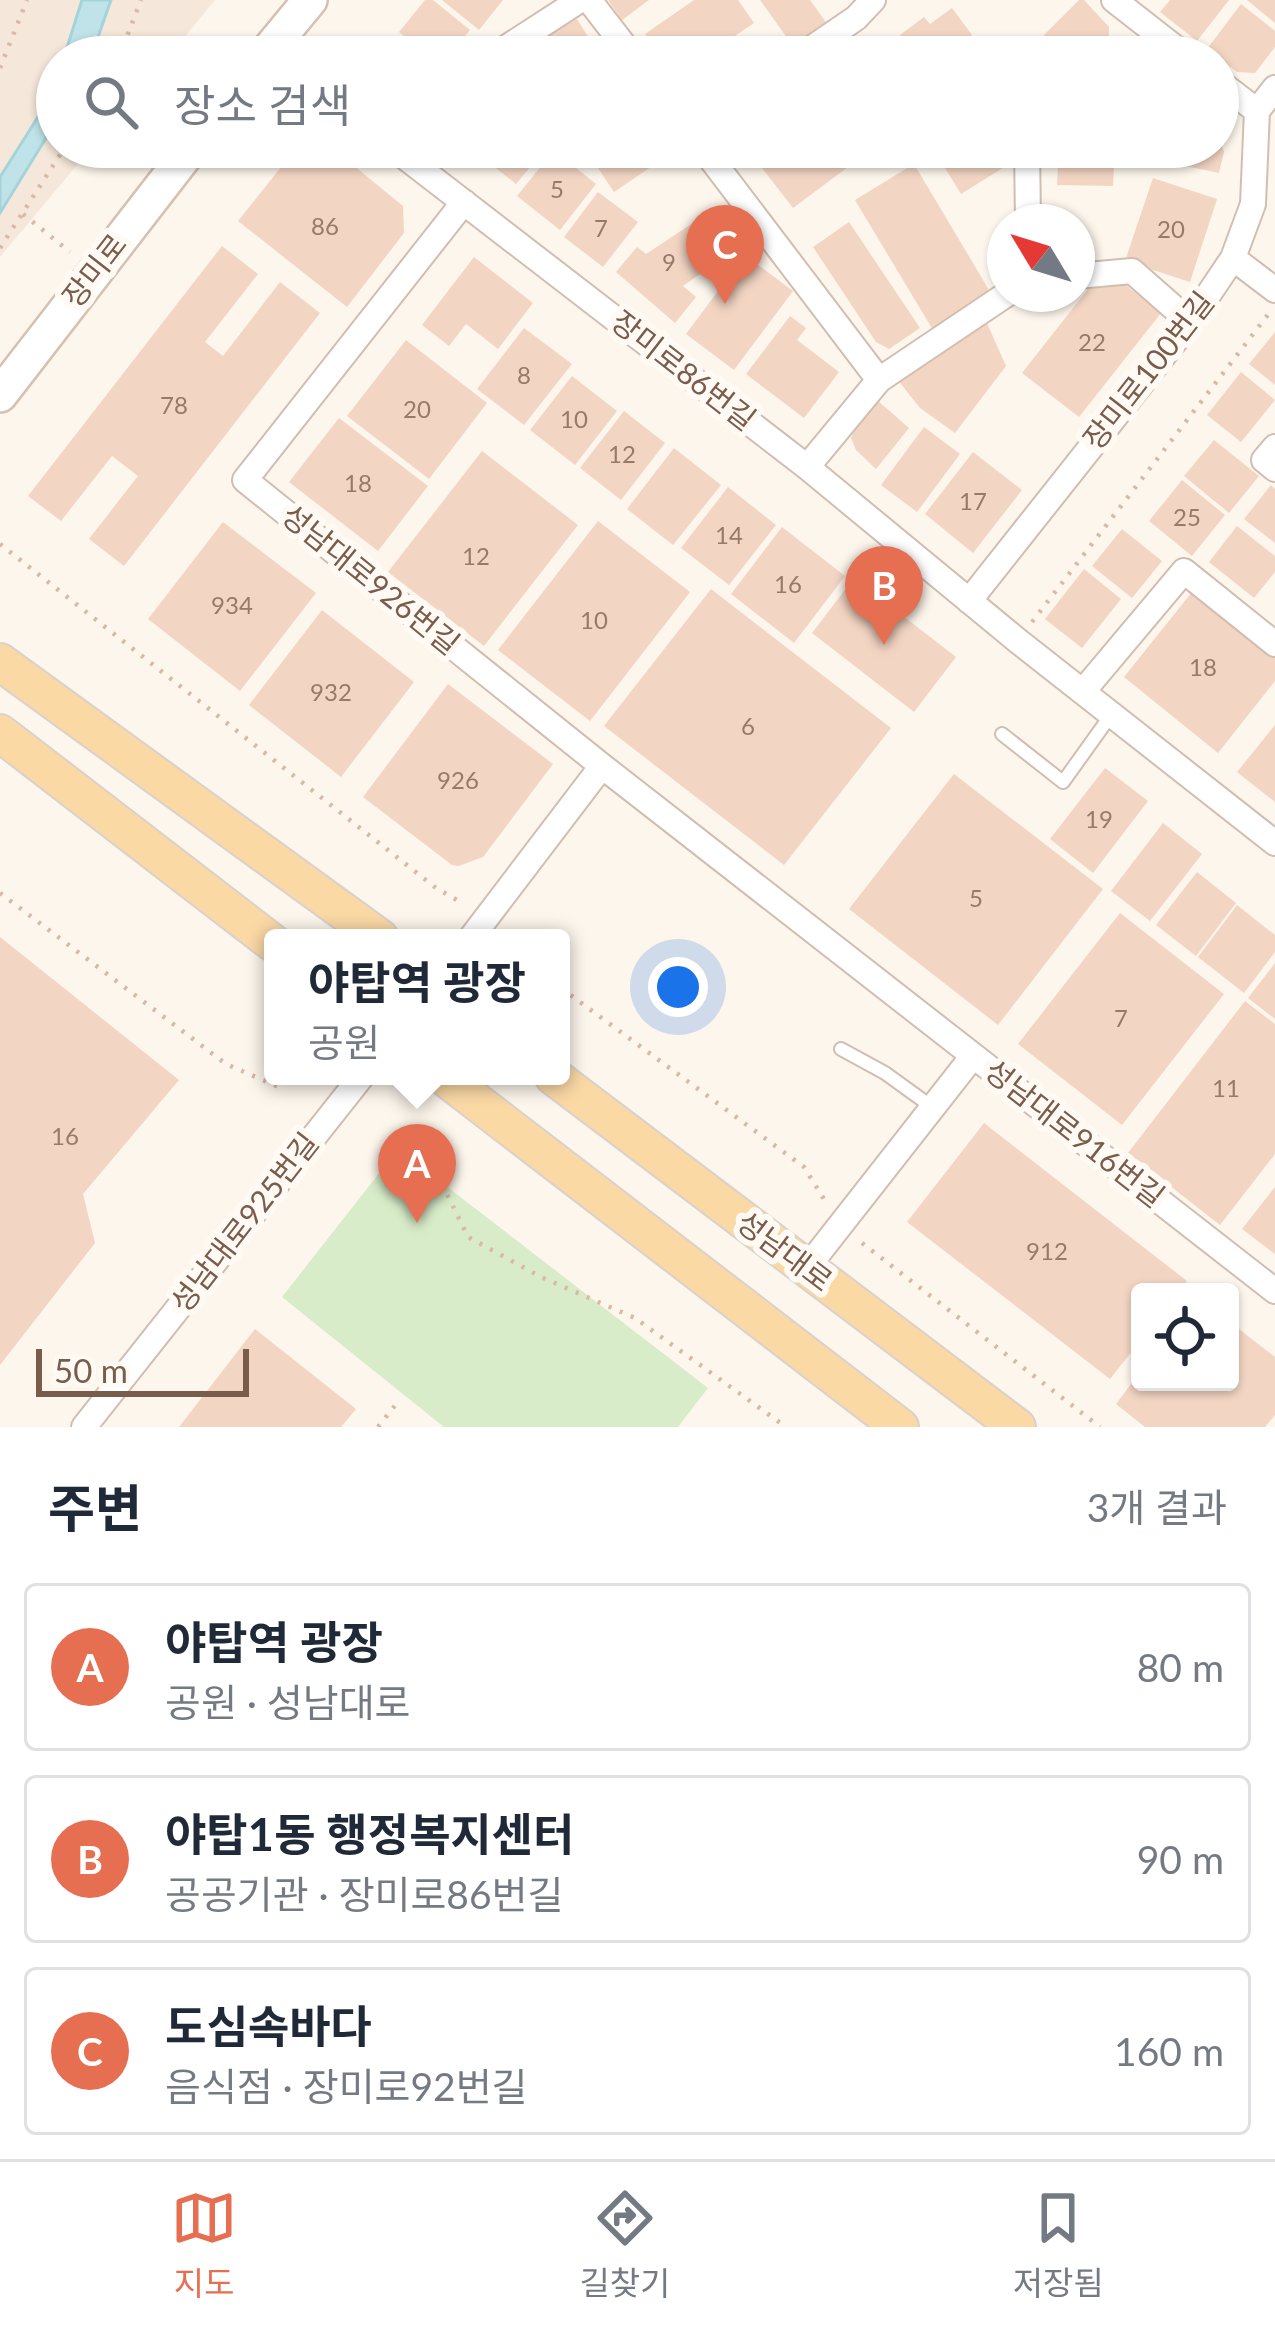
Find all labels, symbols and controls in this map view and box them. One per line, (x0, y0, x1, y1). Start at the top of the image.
search box (36, 36, 1239, 168)
icon: search (78, 69, 144, 135)
text: 장소 검색 (174, 78, 351, 132)
house number: 5 (550, 174, 564, 203)
north arrow (987, 204, 1095, 312)
pin: C (686, 205, 764, 304)
house number: 86 (311, 211, 339, 240)
house number: 7 (594, 213, 608, 242)
house number: 20 (1157, 214, 1185, 243)
street label: 장미로 (54, 226, 133, 313)
house number: 9 (662, 247, 676, 276)
street label: 장미로100번길 (1075, 284, 1220, 456)
street label: 장미로86번길 (605, 302, 763, 437)
house number: 22 (1078, 327, 1106, 356)
house number: 8 (517, 360, 531, 389)
house number: 78 (160, 390, 188, 419)
house number: 20 (403, 394, 431, 423)
house number: 10 (560, 404, 588, 433)
house number: 12 (608, 439, 636, 468)
house number: 18 (344, 468, 372, 497)
house number: 17 (959, 486, 987, 515)
street label: 성남대로926번길 (275, 496, 467, 661)
house number: 25 (1173, 502, 1201, 531)
house number: 14 (715, 520, 743, 549)
house number: 12 (462, 541, 490, 570)
pin: B (845, 546, 923, 645)
house number: 16 (774, 569, 802, 598)
house number: 934 (211, 590, 253, 619)
house number: 10 (580, 605, 608, 634)
house number: 18 (1189, 652, 1217, 681)
house number: 932 (310, 677, 352, 706)
house number: 6 (741, 711, 755, 740)
house number: 926 (437, 765, 479, 794)
house number: 19 (1085, 804, 1113, 833)
house number: 5 (969, 883, 983, 912)
popup (264, 929, 570, 1085)
text: 야탑역 광장 (308, 955, 526, 1009)
your location (648, 957, 708, 1017)
house number: 7 (1114, 1003, 1128, 1032)
text: 공원 (308, 1019, 380, 1065)
street label: 성남대로916번길 (978, 1051, 1172, 1214)
house number: 11 (1212, 1073, 1240, 1102)
house number: 16 (51, 1121, 79, 1150)
pin: A (378, 1124, 456, 1223)
street label: 성남대로925번길 (162, 1125, 325, 1319)
street label: 성남대로 (730, 1203, 840, 1298)
house number: 912 (1026, 1236, 1068, 1265)
map controls (1131, 1283, 1239, 1391)
button: locate (1131, 1283, 1239, 1391)
scale bar (36, 1343, 249, 1396)
text: 50 m (54, 1350, 128, 1390)
text: 주변 (48, 1477, 142, 1538)
text: 3개 결과 (1087, 1484, 1227, 1530)
text: 야탑역 광장 (165, 1615, 383, 1669)
text: A (76, 1644, 104, 1690)
text: 80 m (1137, 1644, 1224, 1690)
text: 공원 · 성남대로 (165, 1679, 410, 1725)
text: 야탑1동 행정복지센터 (165, 1807, 575, 1861)
text: B (77, 1836, 103, 1882)
text: 90 m (1137, 1836, 1224, 1882)
text: 공공기관 · 장미로86번길 (165, 1871, 563, 1917)
text: 도심속바다 (165, 1999, 372, 2053)
text: C (77, 2028, 103, 2074)
text: 160 m (1114, 2028, 1224, 2074)
text: 음식점 · 장미로92번길 (165, 2063, 527, 2109)
tab: 지도 (171, 2185, 237, 2305)
tab: 길찾기 (579, 2185, 670, 2305)
tab: 저장됨 (1013, 2185, 1104, 2305)

